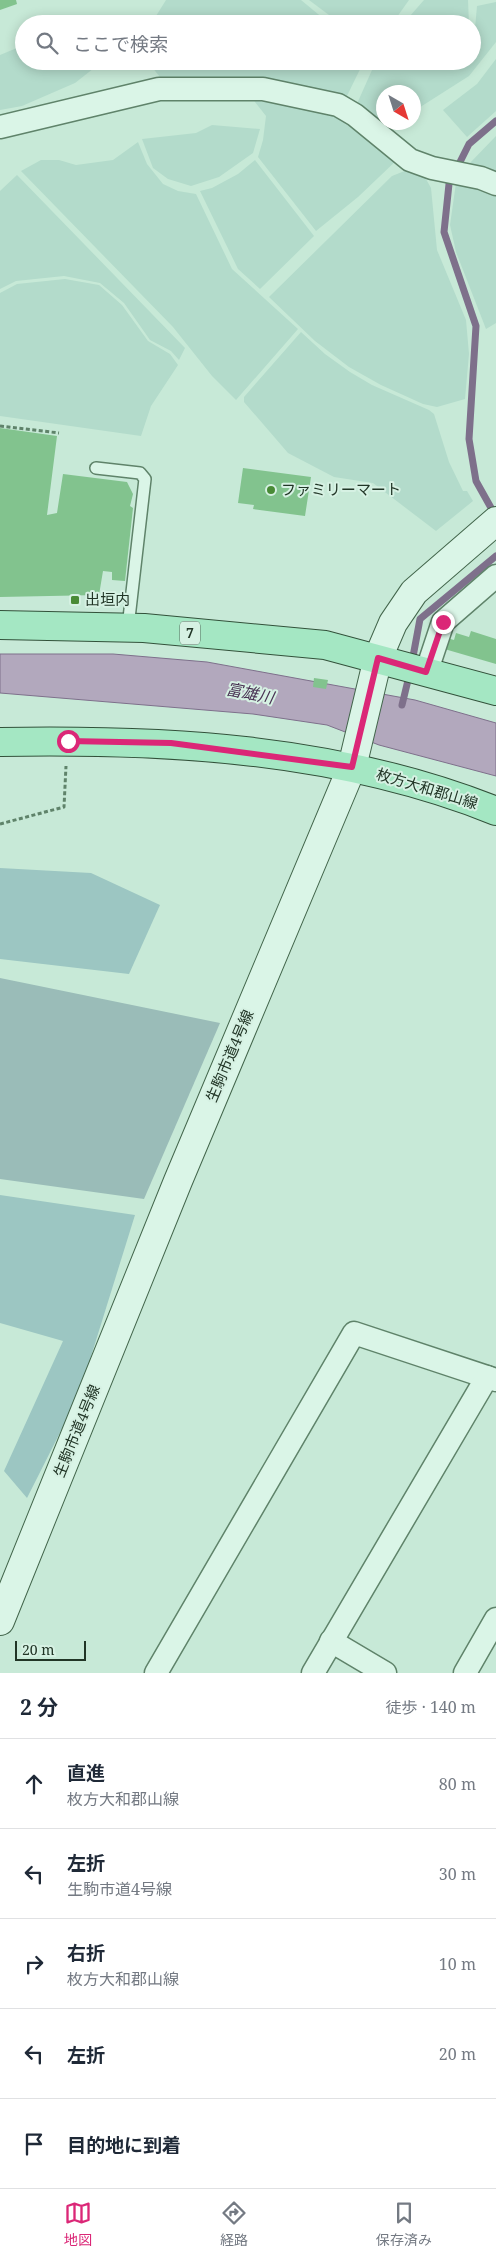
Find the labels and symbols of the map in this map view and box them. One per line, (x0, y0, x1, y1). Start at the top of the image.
north arrow (376, 85, 421, 130)
place label: ファミリーマート (281, 479, 401, 499)
marker: ファミリーマート (265, 484, 277, 496)
place label: 出垣内 (85, 589, 130, 609)
marker: 出垣内 (69, 594, 81, 606)
route end (432, 611, 455, 634)
road number: 7 (180, 622, 200, 644)
water label: 富雄川 (224, 678, 278, 709)
route start (57, 730, 80, 753)
street label: 枚方大和郡山線 (374, 763, 480, 813)
street label: 生駒市道4号線 (201, 1006, 258, 1105)
street label: 生駒市道4号線 (48, 1381, 104, 1480)
scale bar (15, 1638, 86, 1661)

